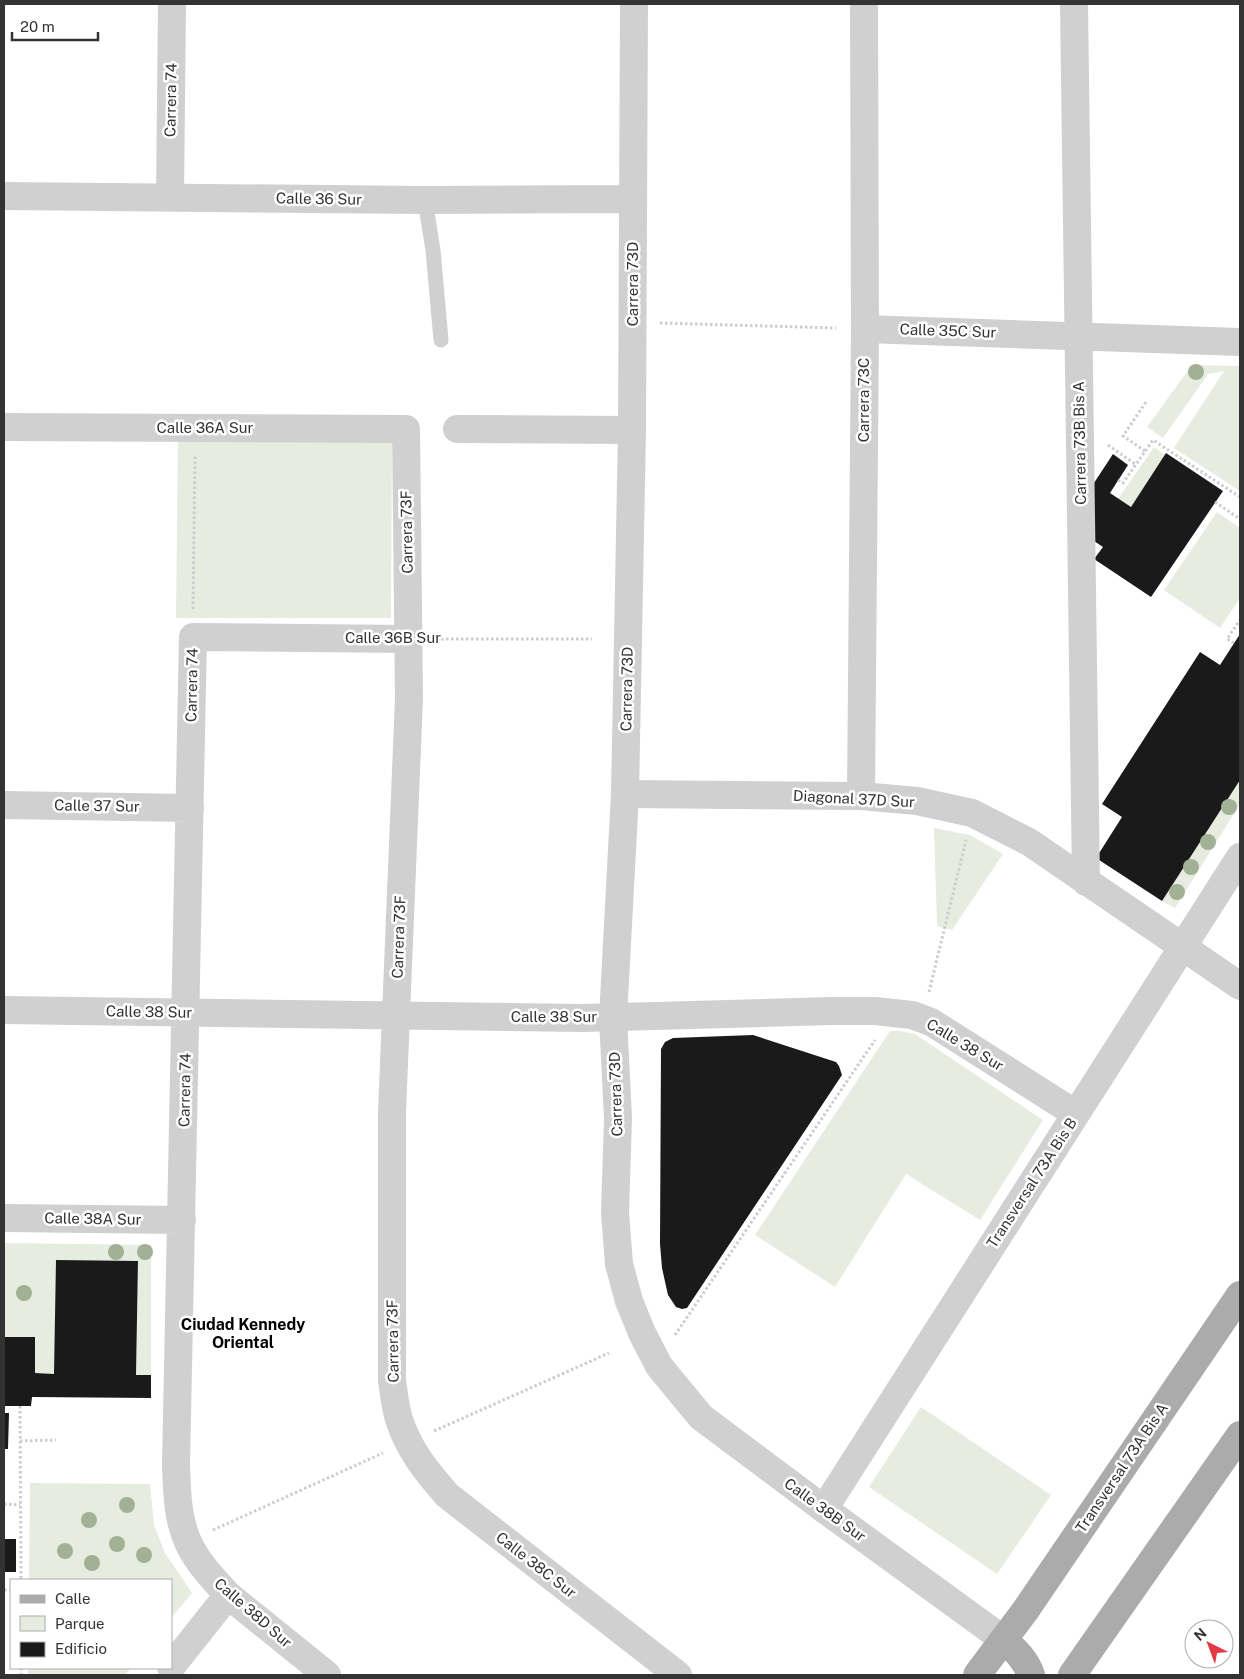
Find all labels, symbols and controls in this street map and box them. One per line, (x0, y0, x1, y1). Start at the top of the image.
scale bar (12, 10, 99, 42)
text: 20 m (20, 18, 55, 35)
street label: Carrera 74 (161, 63, 180, 137)
street label: Calle 36 Sur (276, 189, 362, 208)
street label: Carrera 73D (624, 242, 641, 326)
street label: Calle 35C Sur (899, 320, 997, 341)
street label: Carrera 73C (855, 358, 872, 442)
street label: Carrera 73B Bis A (1070, 381, 1089, 505)
street label: Calle 36A Sur (157, 419, 254, 436)
street label: Carrera 73F (397, 490, 416, 574)
street label: Calle 36B Sur (345, 629, 441, 646)
street label: Carrera 73D (617, 646, 636, 732)
street label: Carrera 74 (182, 648, 201, 722)
street label: Diagonal 37D Sur (793, 787, 916, 810)
street label: Calle 37 Sur (54, 796, 140, 815)
street label: Carrera 73F (389, 895, 408, 979)
street label: Calle 38 Sur (106, 1002, 193, 1021)
street label: Calle 38 Sur (511, 1008, 597, 1025)
street label: Calle 38 Sur (924, 1015, 1007, 1074)
street label: Carrera 73D (606, 1051, 625, 1137)
street label: Carrera 74 (175, 1053, 194, 1127)
street label: Transversal 73A Bis B (983, 1114, 1080, 1251)
street label: Calle 38A Sur (44, 1209, 142, 1228)
street label: Carrera 73F (383, 1299, 402, 1383)
district label: Ciudad Kennedy Oriental (181, 1315, 305, 1352)
street label: Transversal 73A Bis A (1072, 1400, 1171, 1536)
street label: Calle 38B Sur (781, 1474, 869, 1545)
street label: Calle 38C Sur (493, 1528, 580, 1601)
street label: Calle 38D Sur (211, 1574, 296, 1651)
legend (10, 1579, 172, 1669)
text: Calle (55, 1590, 91, 1607)
text: Parque (55, 1615, 105, 1632)
north arrow (1184, 1619, 1234, 1669)
text: N (1191, 1625, 1210, 1644)
text: Edificio (55, 1640, 107, 1657)

